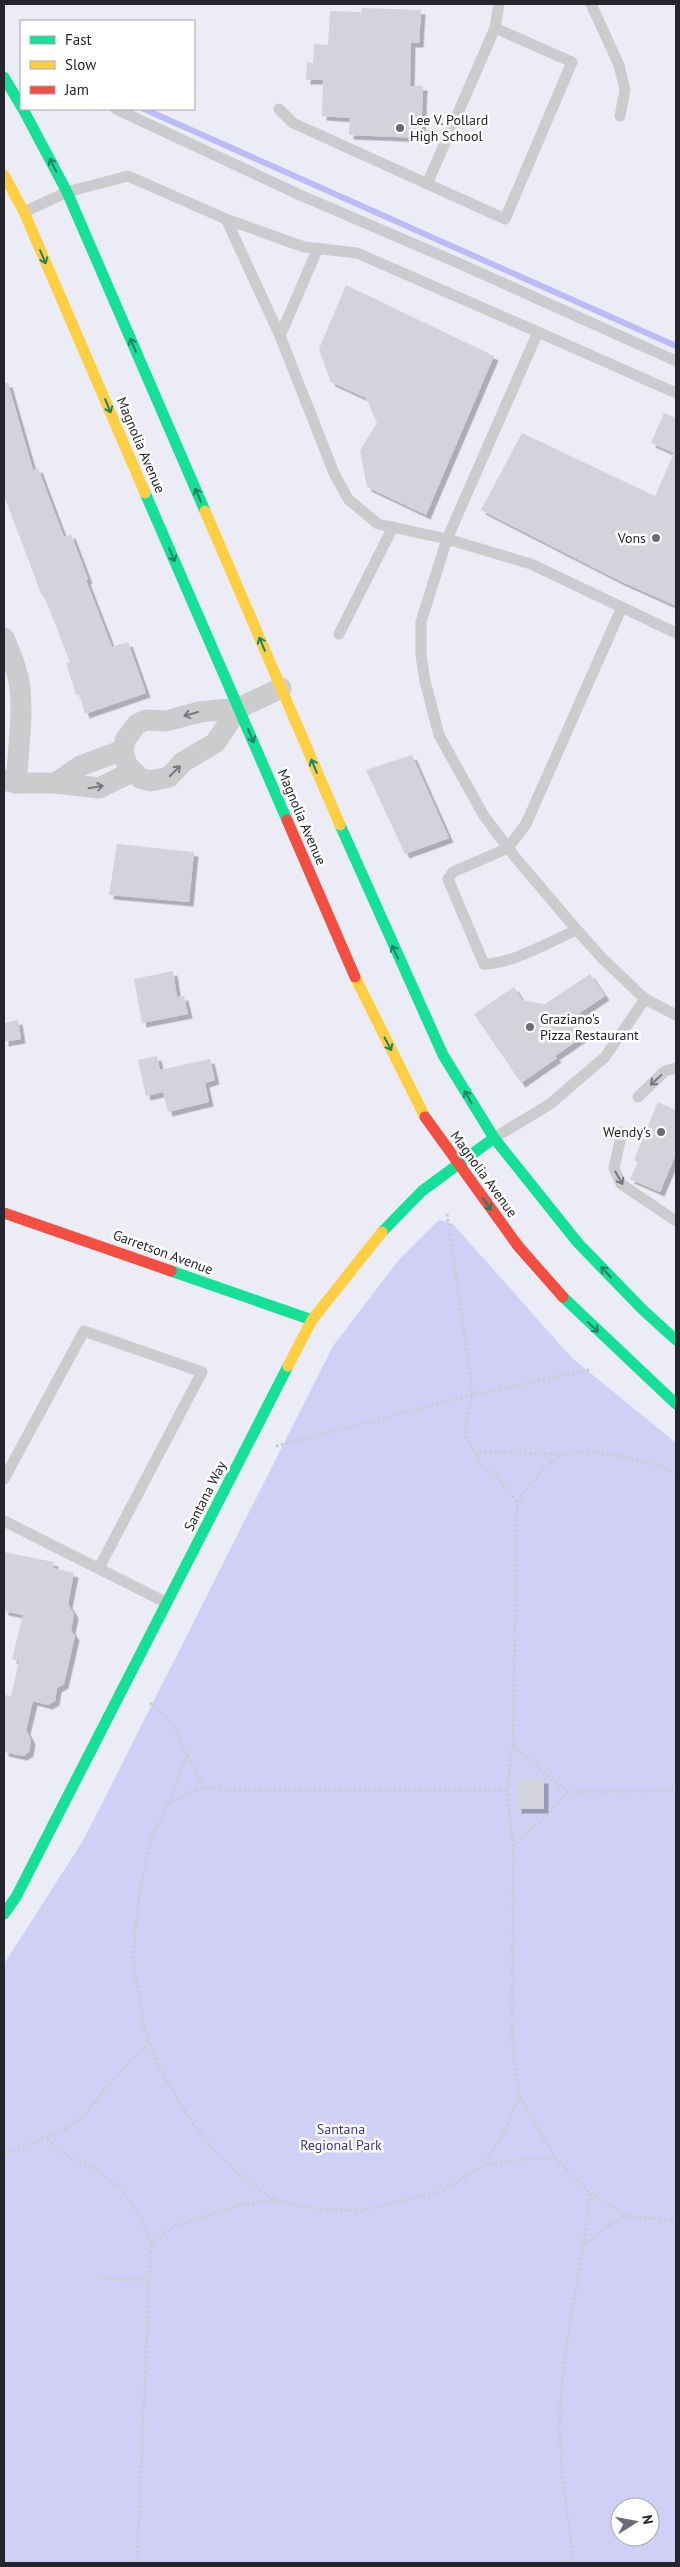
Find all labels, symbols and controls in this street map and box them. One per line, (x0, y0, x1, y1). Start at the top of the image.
legend (20, 20, 195, 110)
text: Fast (65, 30, 92, 49)
text: Slow (65, 55, 96, 74)
text: Jam (64, 80, 89, 99)
place label: Lee V. Pollard High School (410, 111, 488, 145)
marker: Lee V. Pollard High School (394, 122, 406, 134)
one-way arrow (48, 158, 57, 173)
one-way arrow (39, 249, 48, 264)
one-way arrow (128, 338, 138, 353)
street label: Magnolia Avenue (113, 394, 169, 496)
one-way arrow (103, 398, 113, 413)
one-way arrow (192, 487, 201, 502)
place label: Vons (617, 529, 646, 547)
marker: Vons (650, 532, 662, 544)
one-way arrow (168, 547, 178, 562)
one-way arrow (256, 637, 266, 652)
one-way arrow (183, 710, 199, 720)
one-way arrow (246, 728, 256, 743)
one-way arrow (308, 759, 318, 774)
one-way arrow (169, 765, 181, 777)
street label: Magnolia Avenue (274, 766, 330, 868)
one-way arrow (87, 782, 103, 792)
one-way arrow (390, 945, 399, 960)
place label: Graziano's Pizza Restaurant (540, 1010, 639, 1044)
marker: Graziano's Pizza Restaurant (524, 1021, 536, 1033)
one-way arrow (383, 1037, 393, 1051)
one-way arrow (649, 1074, 662, 1086)
one-way arrow (462, 1090, 472, 1105)
place label: Wendy's (603, 1123, 651, 1141)
marker: Wendy's (655, 1126, 667, 1138)
street label: Magnolia Avenue (447, 1127, 521, 1221)
one-way arrow (614, 1170, 624, 1185)
one-way arrow (482, 1197, 492, 1211)
street label: Garretson Avenue (111, 1226, 215, 1278)
one-way arrow (600, 1266, 612, 1278)
one-way arrow (586, 1321, 599, 1333)
street label: Santana Way (180, 1458, 231, 1534)
park label: Santana Regional Park (300, 2120, 382, 2154)
north arrow (610, 2497, 660, 2547)
text: N (638, 2513, 657, 2526)

